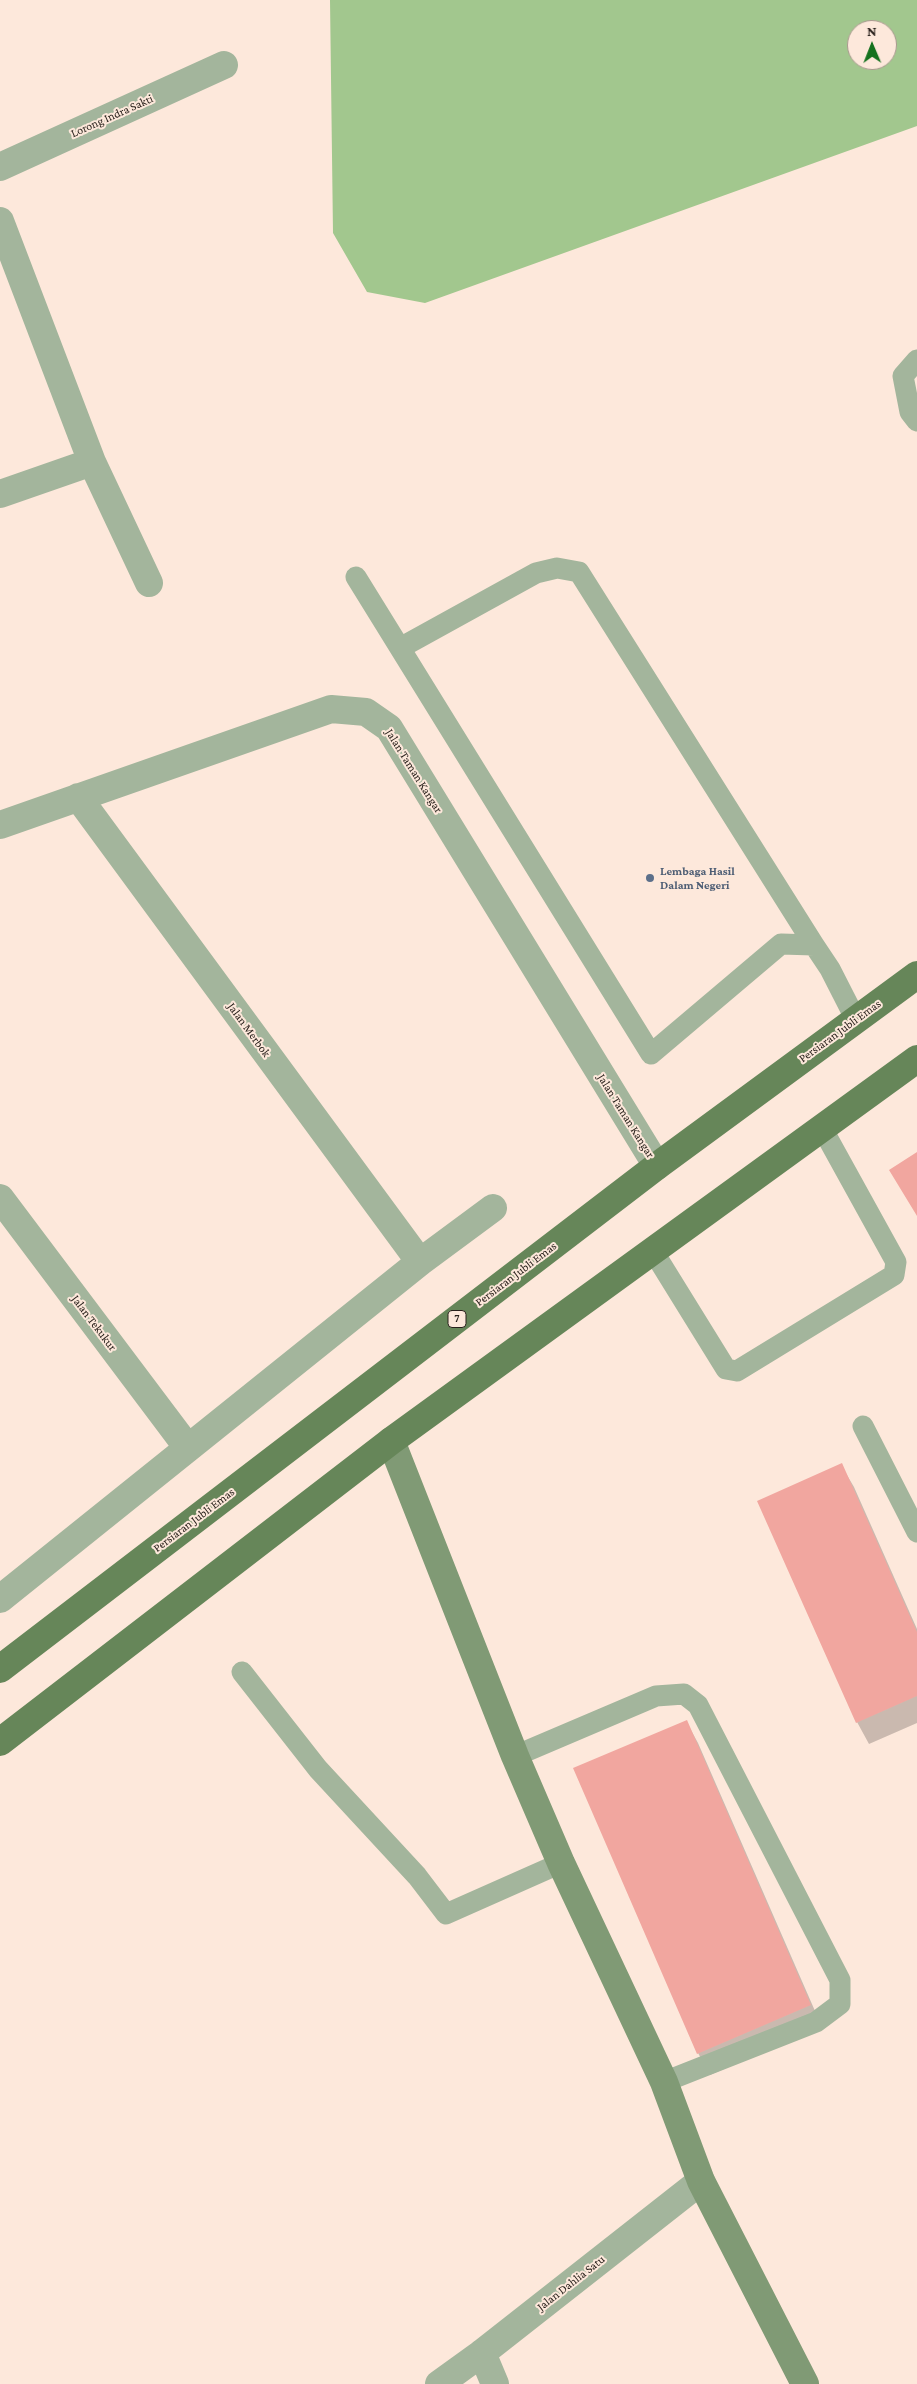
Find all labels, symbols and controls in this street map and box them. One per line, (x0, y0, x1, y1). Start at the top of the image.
north arrow (847, 20, 897, 70)
text: N (867, 23, 877, 39)
street label: Lorong Indra Sakti (69, 91, 155, 141)
street label: Jalan Taman Kangar (382, 726, 446, 816)
place label: Lembaga Hasil Dalam Negeri (660, 864, 735, 892)
marker: Lembaga Hasil Dalam Negeri (644, 872, 656, 884)
street label: Persiaran Jubli Emas (796, 996, 884, 1066)
street label: Jalan Merbok (224, 1000, 274, 1060)
street label: Jalan Taman Kangar (594, 1071, 658, 1161)
street label: Persiaran Jubli Emas (473, 1239, 559, 1309)
street label: Jalan Tekukur (68, 1292, 120, 1354)
road number: 7 (448, 1310, 466, 1328)
street label: Persiaran Jubli Emas (151, 1485, 237, 1555)
street label: Jalan Dahlia Satu (534, 2252, 608, 2314)

